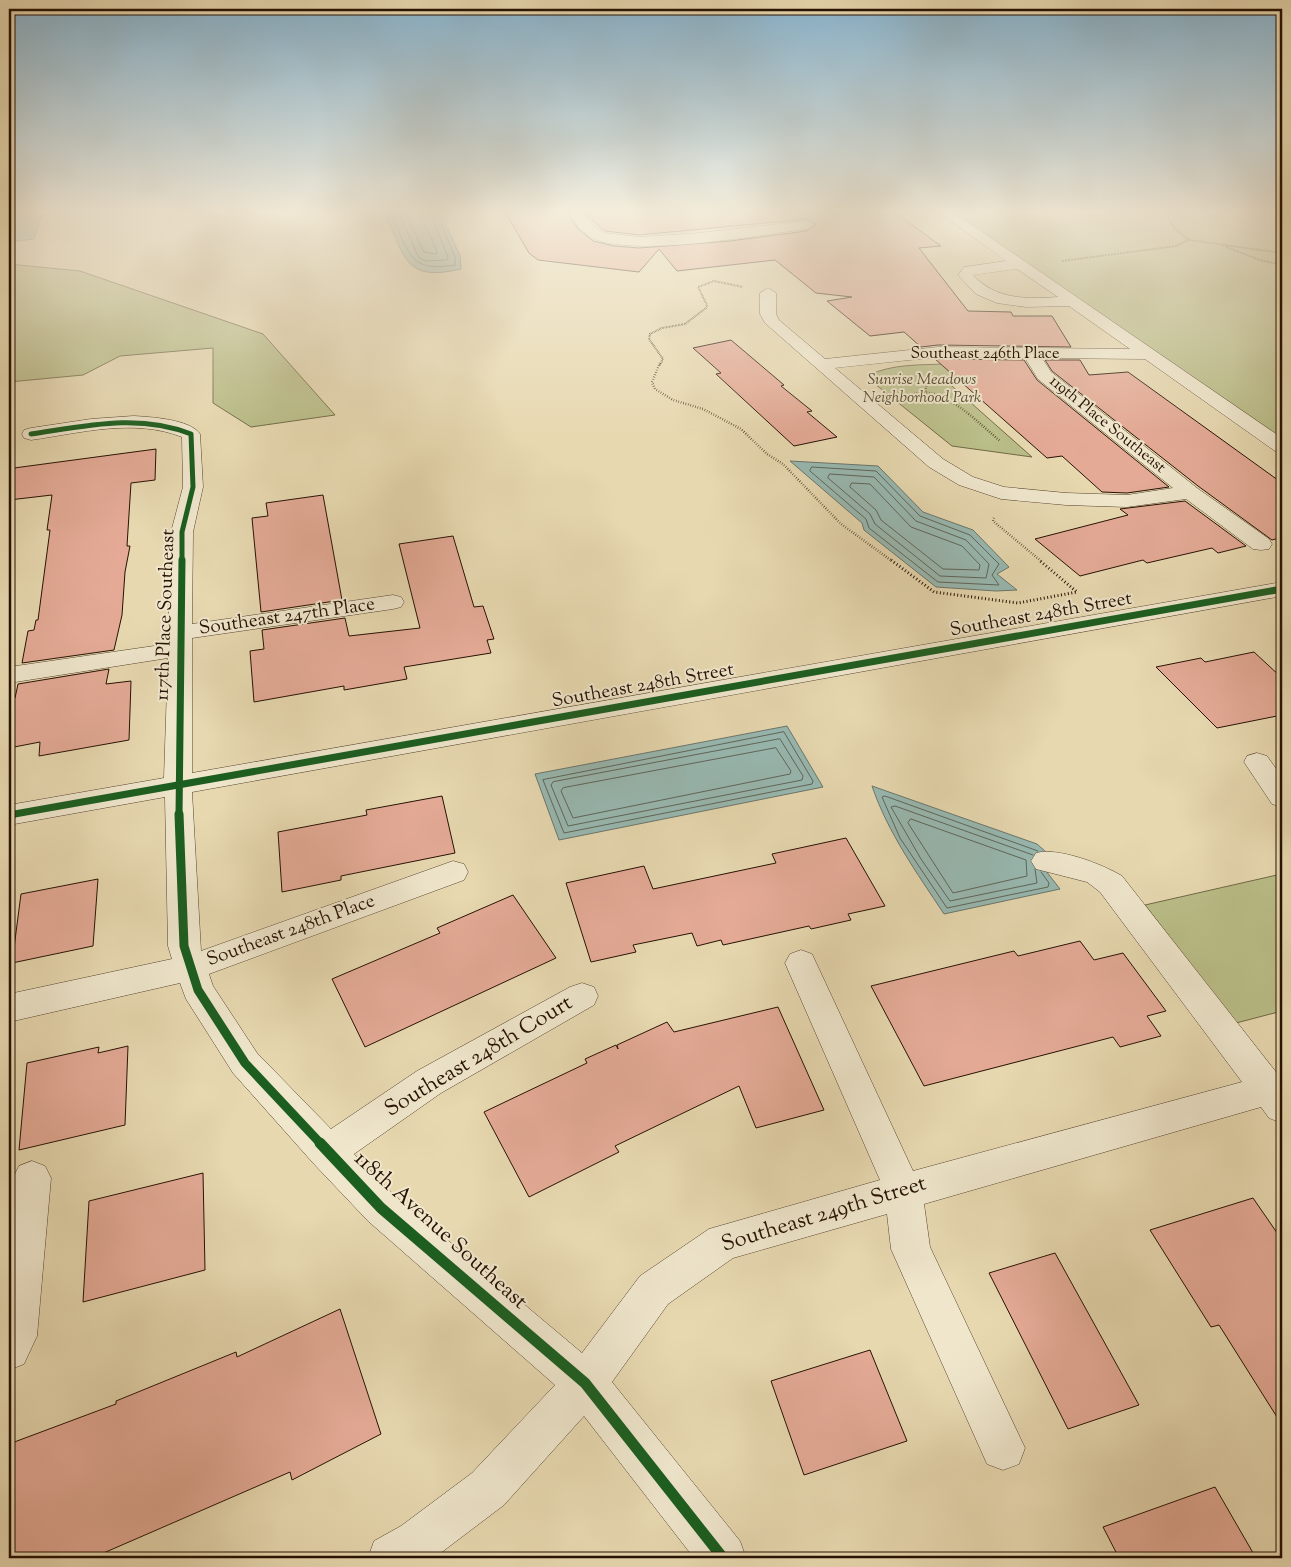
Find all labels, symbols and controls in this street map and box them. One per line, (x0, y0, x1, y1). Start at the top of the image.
street label: Southeast 246th Place (910, 343, 1060, 366)
park label: Sunrise Meadows Neighborhood Park (863, 369, 981, 410)
street label: 119th Place Southeast (1044, 371, 1171, 480)
street label: 117th Place Southeast (150, 528, 183, 701)
street label: Southeast 248th Street (948, 586, 1135, 644)
street label: Southeast 247th Place (197, 591, 377, 643)
street label: Southeast 248th Street (550, 657, 737, 715)
street label: Southeast 248th Place (203, 888, 379, 974)
street label: Southeast 248th Court (379, 988, 580, 1126)
street label: 118th Avenue Southeast (346, 1144, 534, 1318)
street label: Southeast 249th Street (717, 1168, 931, 1261)

